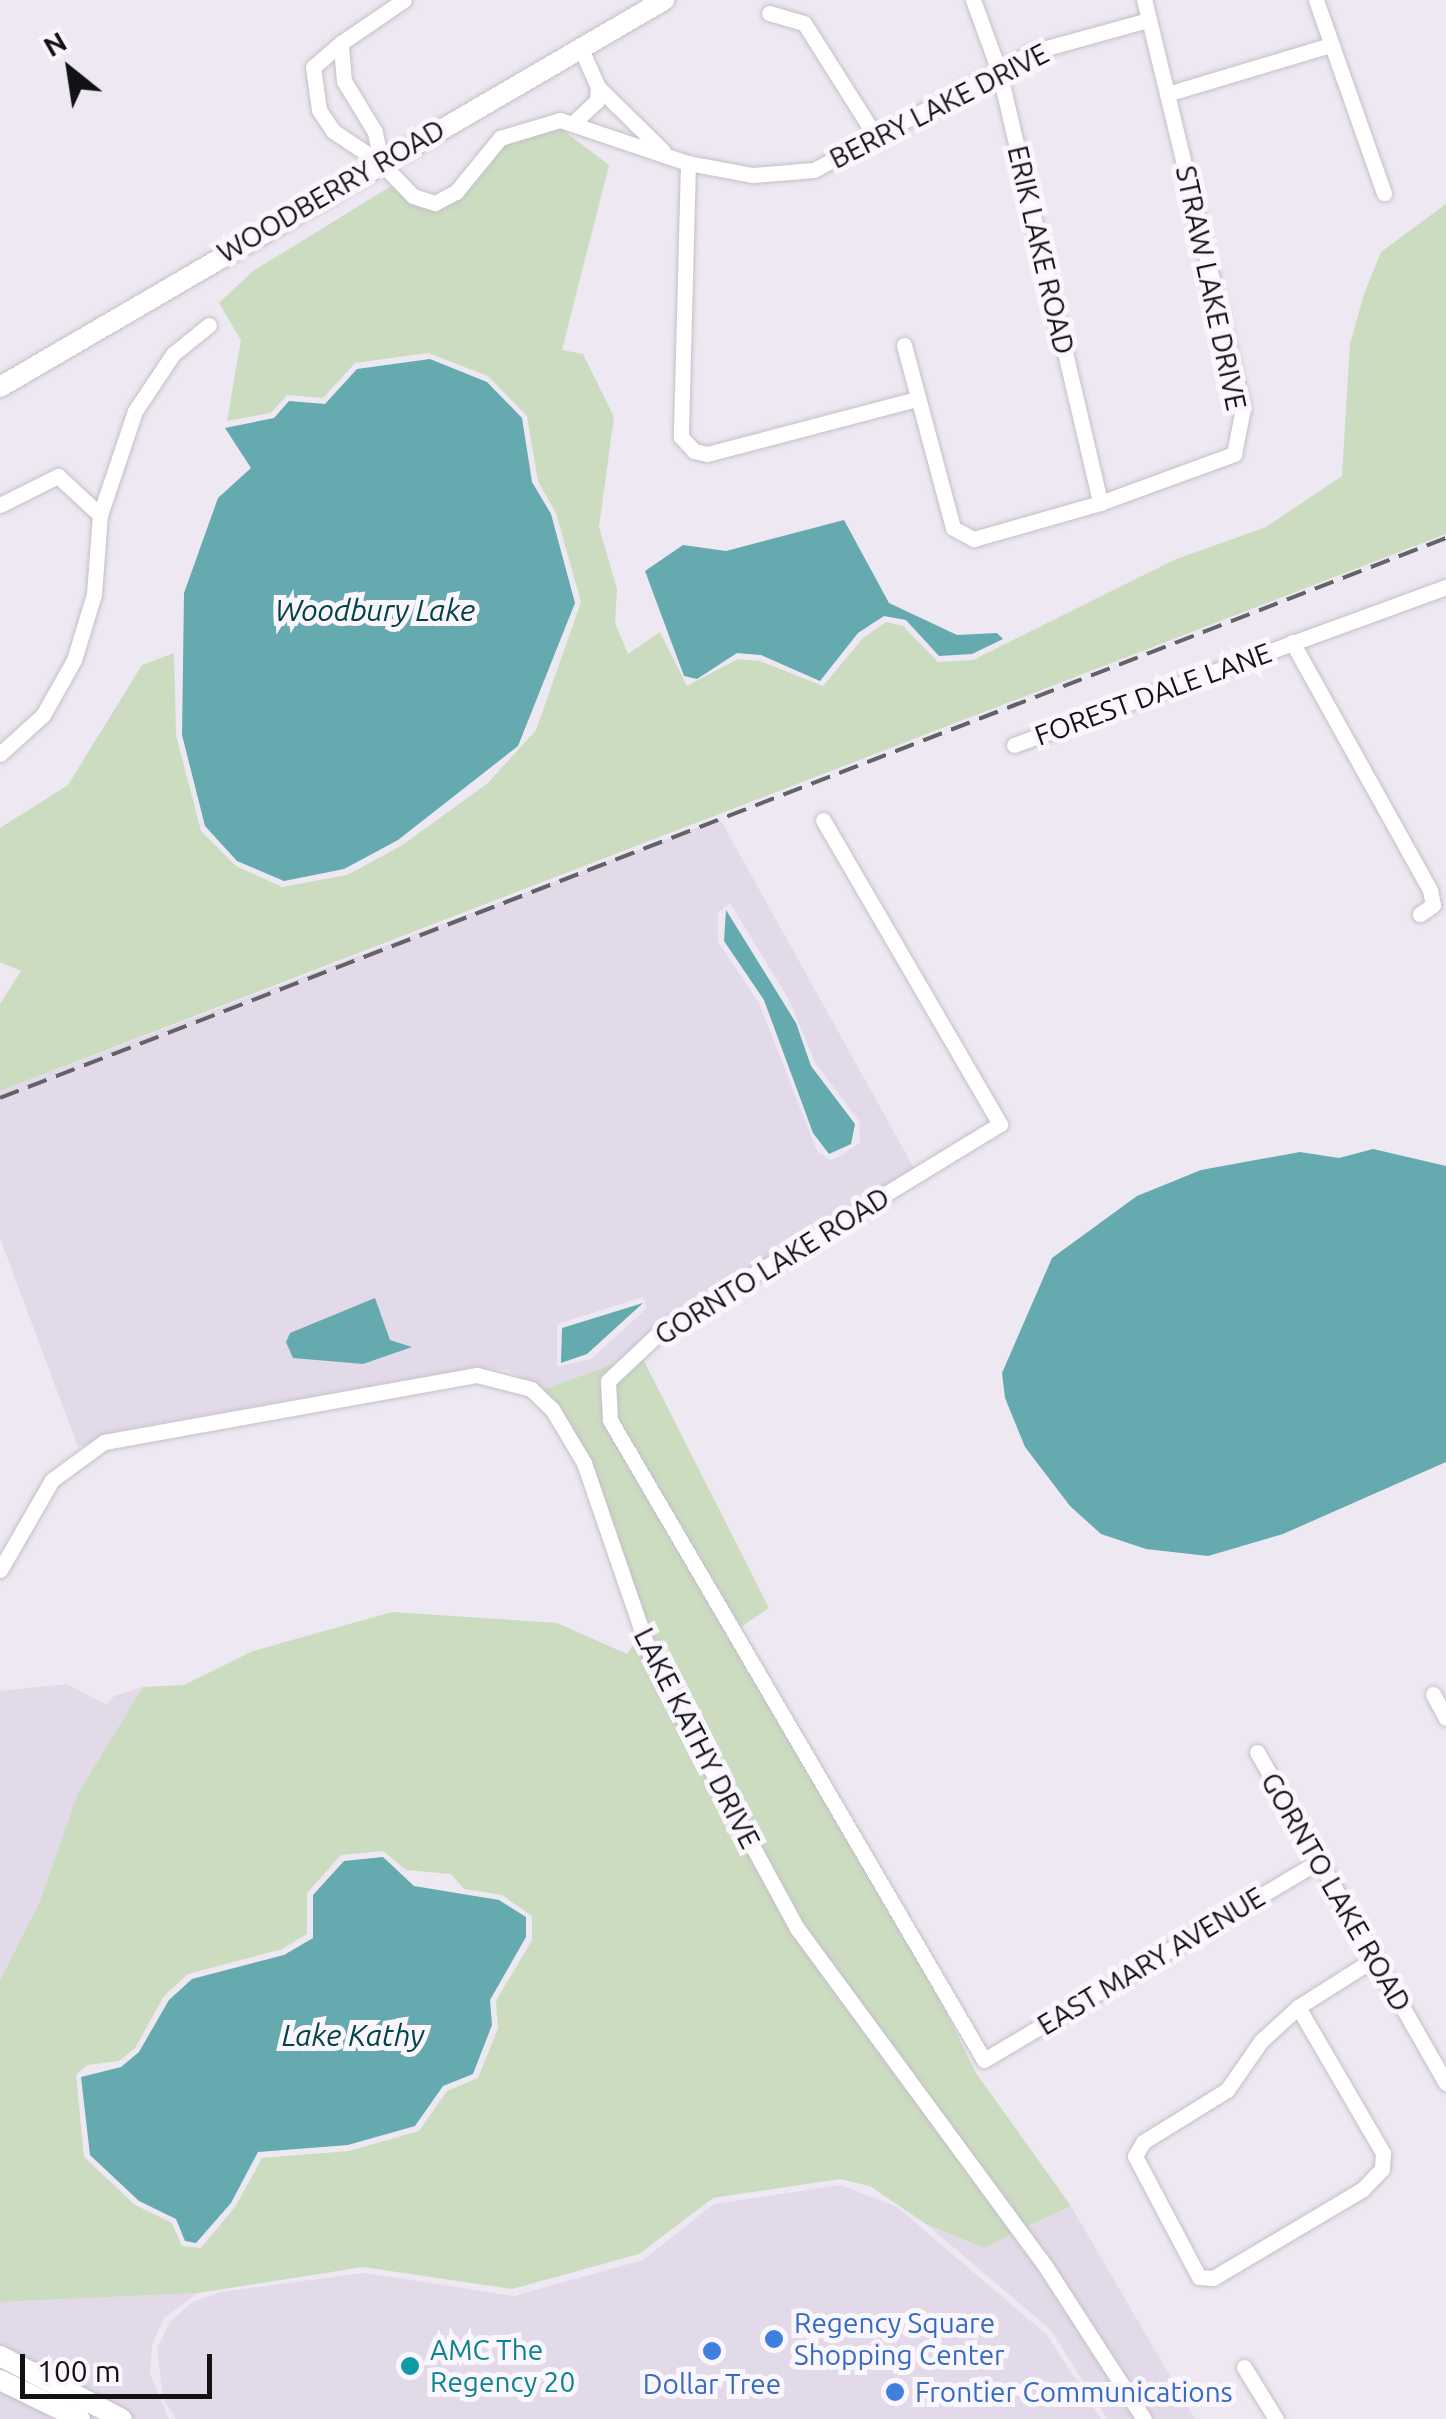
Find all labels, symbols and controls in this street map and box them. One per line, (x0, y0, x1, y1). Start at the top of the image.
north arrow (20, 20, 120, 120)
text: N (38, 25, 72, 62)
street label: BERRY LAKE DRIVE (824, 36, 1054, 176)
street label: WOODBERRY ROAD (211, 112, 451, 270)
street label: ERIK LAKE ROAD (1001, 142, 1081, 358)
street label: STRAW LAKE DRIVE (1169, 163, 1253, 413)
water label: Woodbury Lake (275, 592, 475, 628)
street label: FOREST DALE LANE (1030, 636, 1276, 752)
street label: GORNTO LAKE ROAD (649, 1180, 895, 1352)
street label: LAKE KATHY DRIVE (627, 1622, 767, 1854)
street label: GORNTO LAKE ROAD (1254, 1767, 1418, 2017)
street label: EAST MARY AVENUE (1031, 1880, 1271, 2042)
water label: Lake Kathy (282, 2017, 424, 2053)
place label: Regency Square Shopping Center (794, 2306, 1005, 2372)
marker: Regency Square Shopping Center (763, 2328, 785, 2350)
place label: AMC The Regency 20 (430, 2333, 575, 2399)
scale bar (25, 2334, 218, 2396)
marker: Dollar Tree (701, 2340, 723, 2362)
text: 100 m (37, 2354, 121, 2388)
marker: AMC The Regency 20 (399, 2355, 421, 2377)
place label: Dollar Tree (643, 2367, 781, 2401)
place label: Frontier Communications (915, 2375, 1233, 2409)
marker: Frontier Communications (884, 2381, 906, 2403)

